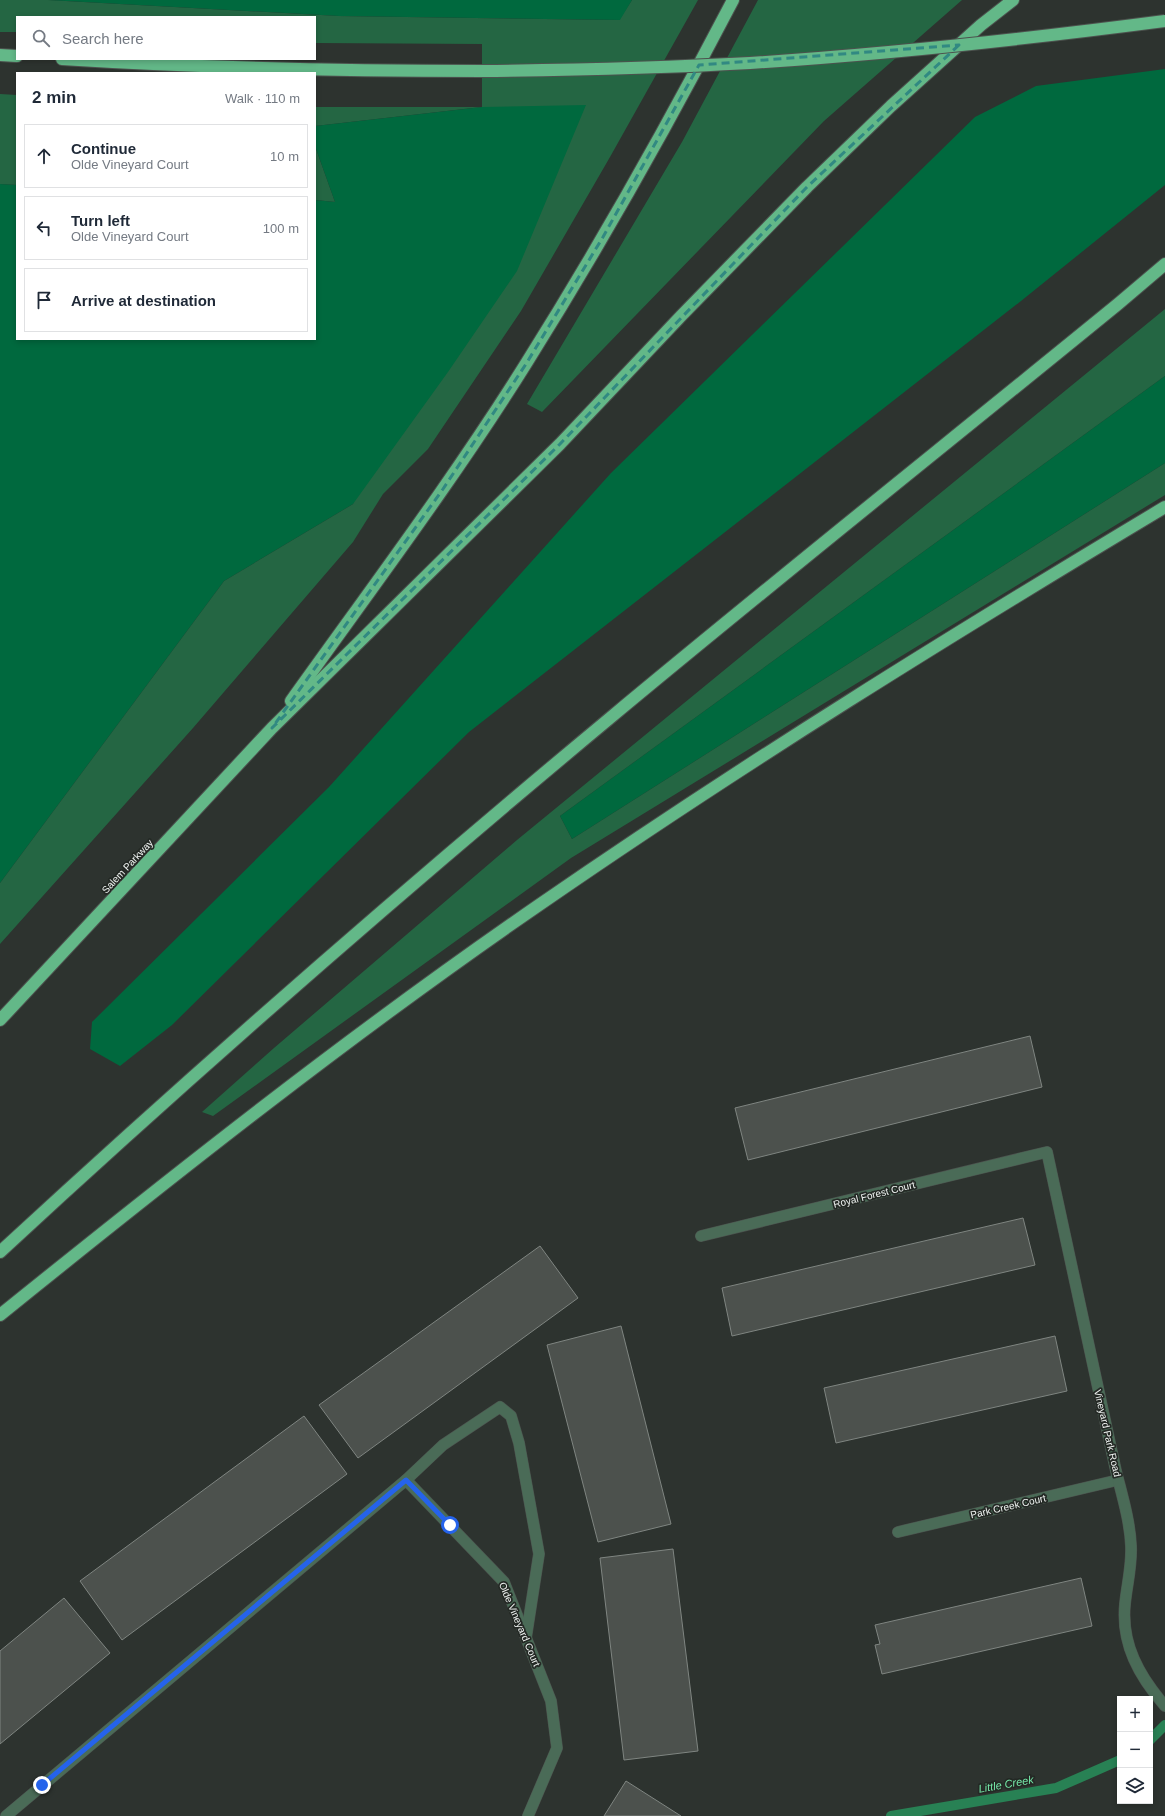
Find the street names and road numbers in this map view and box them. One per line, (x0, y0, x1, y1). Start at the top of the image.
street label: Salem Parkway (100, 837, 155, 895)
street label: Royal Forest Court (832, 1179, 916, 1210)
street label: Vineyard Park Road (1092, 1388, 1123, 1478)
street label: Park Creek Court (969, 1492, 1047, 1521)
street label: Olde Vineyard Court (497, 1580, 542, 1668)

